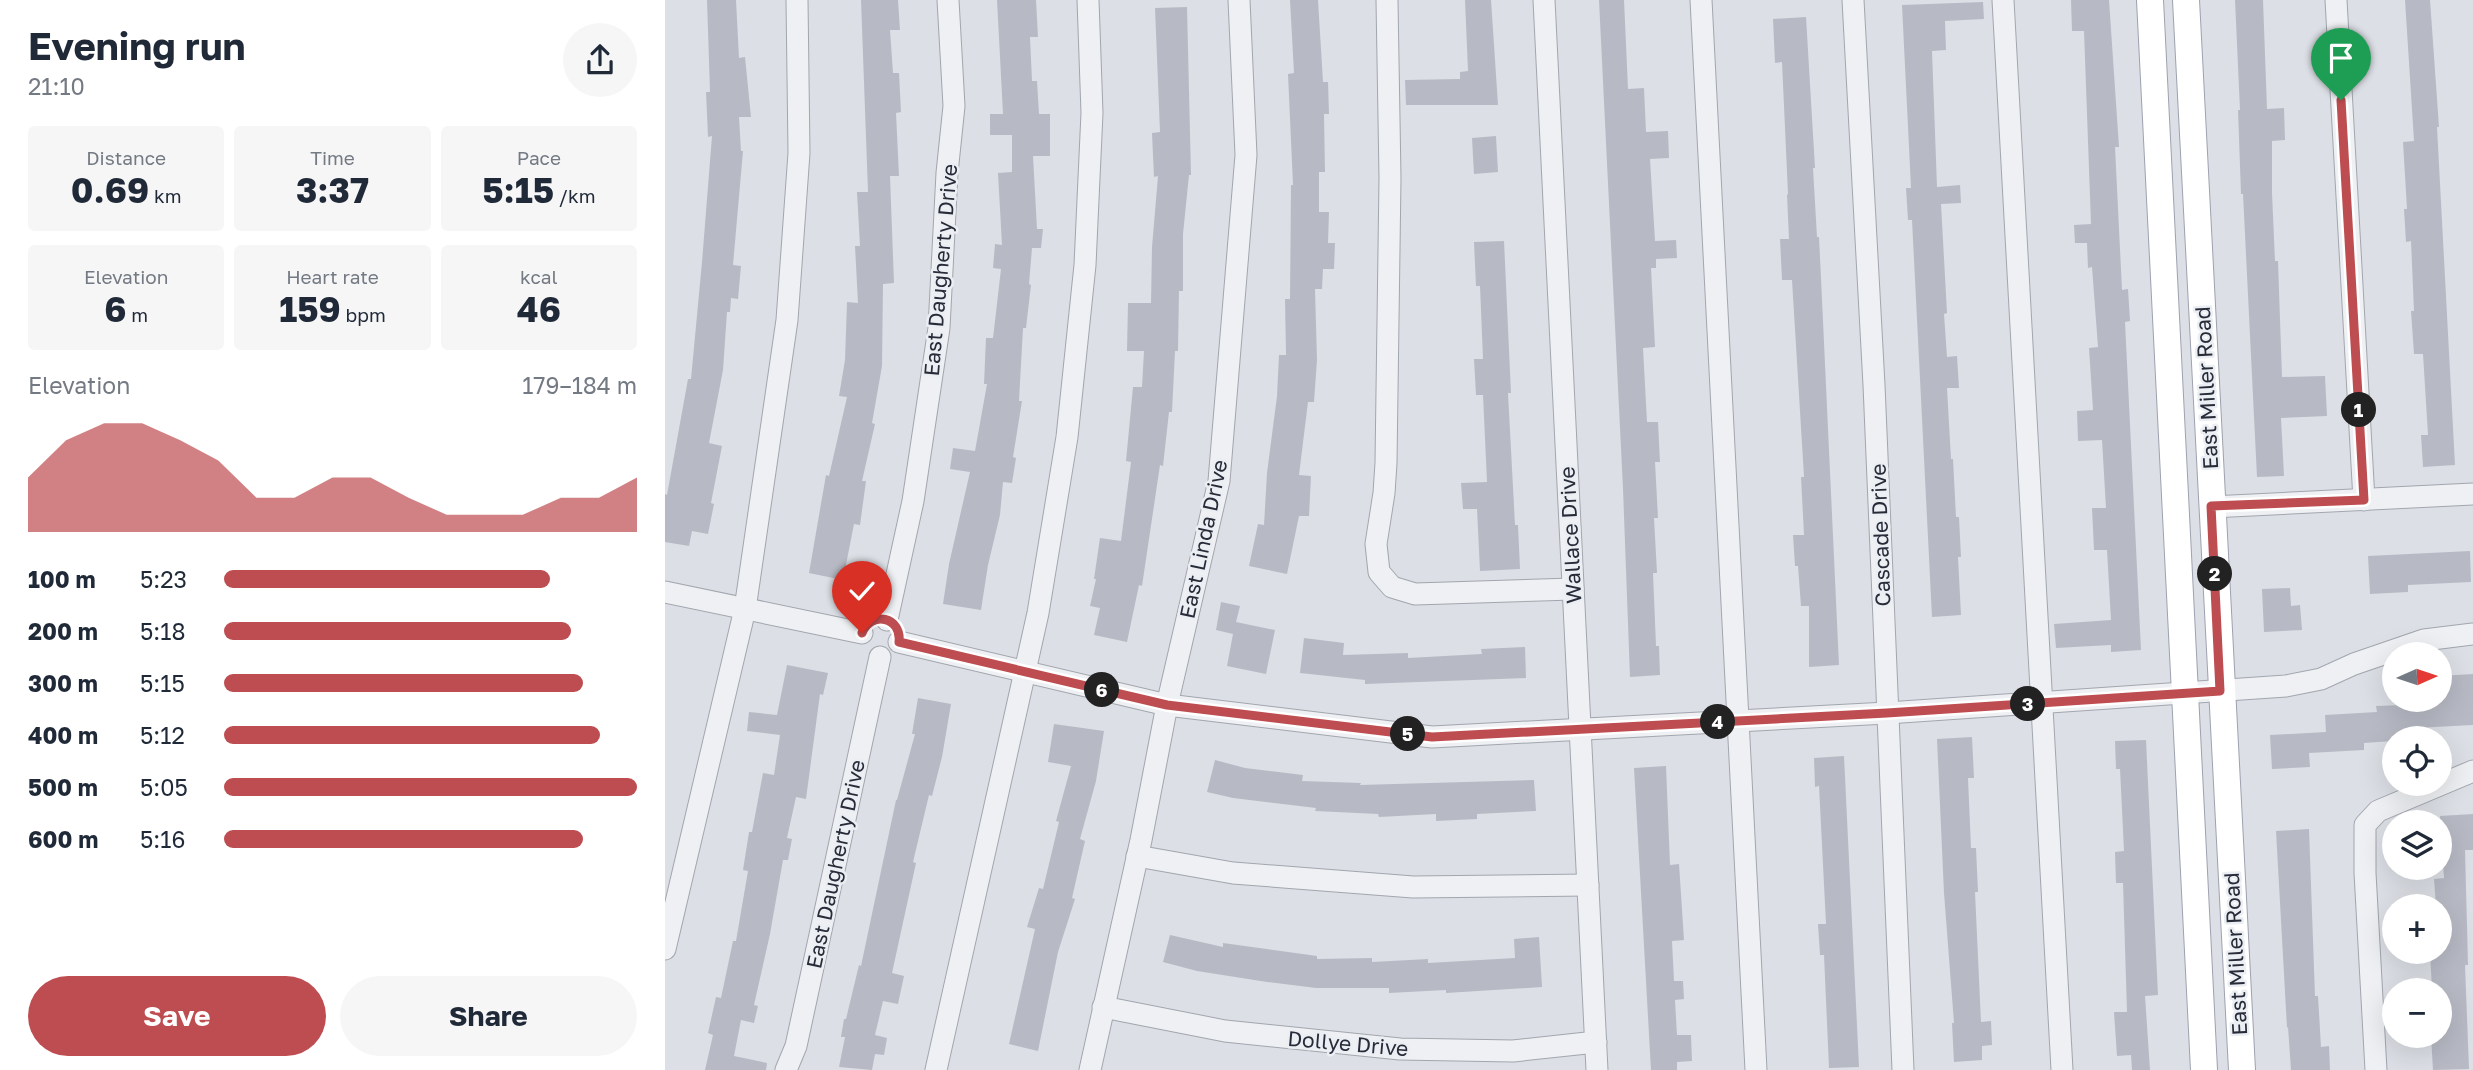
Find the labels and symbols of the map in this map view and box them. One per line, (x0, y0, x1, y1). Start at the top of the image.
pin (2311, 28, 2371, 100)
street label: East Daugherty Drive (918, 163, 962, 377)
street label: East Miller Road (2189, 306, 2223, 470)
pin: 1 (2341, 392, 2377, 428)
street label: East Linda Drive (1173, 457, 1233, 621)
street label: Cascade Drive (1865, 463, 1895, 607)
street label: Wallace Drive (1553, 466, 1587, 604)
pin: 2 (2197, 556, 2233, 592)
pin (832, 561, 892, 633)
north arrow (2382, 642, 2452, 712)
pin: 6 (1085, 672, 1119, 708)
pin: 3 (2011, 686, 2045, 722)
pin: 4 (1701, 704, 1735, 740)
pin: 5 (1391, 716, 1425, 752)
street label: East Daugherty Drive (800, 757, 870, 971)
street label: East Miller Road (2218, 872, 2252, 1036)
street label: Dollye Drive (1287, 1025, 1409, 1061)

